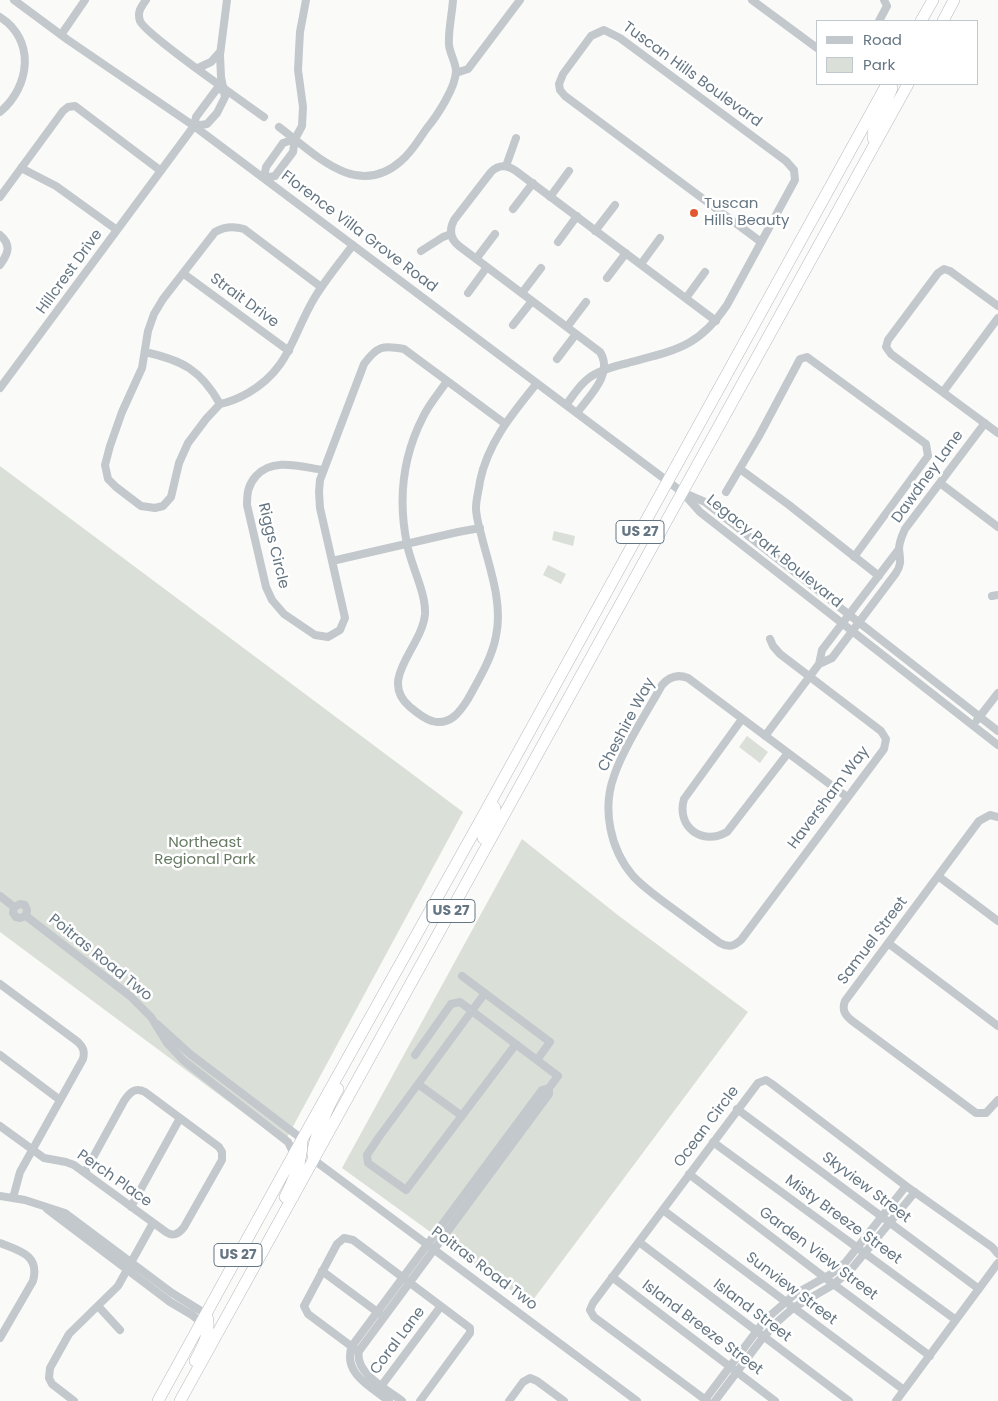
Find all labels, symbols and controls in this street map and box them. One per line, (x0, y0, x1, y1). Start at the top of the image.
street label: Tuscan Hills Boulevard (619, 19, 765, 131)
legend (816, 20, 978, 85)
text: Road (863, 29, 902, 50)
text: Park (863, 54, 895, 75)
street label: Florence Villa Grove Road (277, 167, 441, 297)
place label: Tuscan Hills Beauty (704, 195, 789, 230)
marker: Tuscan Hills Beauty (688, 207, 700, 219)
street label: Hillcrest Drive (33, 226, 107, 318)
street label: Strait Drive (206, 270, 282, 332)
street label: Dawdney Lane (888, 427, 968, 527)
street label: Legacy Park Boulevard (702, 492, 846, 612)
street label: Riggs Circle (254, 501, 292, 591)
road number: US 27 (616, 520, 664, 544)
street label: Cheshire Way (595, 675, 659, 775)
street label: Haversham Way (784, 743, 874, 853)
park label: Northeast Regional Park (154, 834, 256, 869)
street label: Samuel Street (834, 894, 912, 988)
road number: US 27 (427, 899, 475, 922)
street label: Poitras Road Two (45, 911, 155, 1005)
street label: Ocean Circle (671, 1083, 743, 1171)
street label: Perch Place (73, 1147, 155, 1211)
street label: Skyview Street (818, 1149, 914, 1227)
street label: Misty Breeze Street (781, 1172, 905, 1268)
street label: Garden View Street (755, 1204, 881, 1304)
street label: Poitras Road Two (427, 1223, 541, 1315)
road number: US 27 (214, 1244, 262, 1266)
street label: Sunview Street (742, 1249, 840, 1329)
street label: Island Street (709, 1276, 795, 1346)
street label: Island Breeze Street (638, 1277, 766, 1379)
street label: Coral Lane (367, 1304, 429, 1378)

